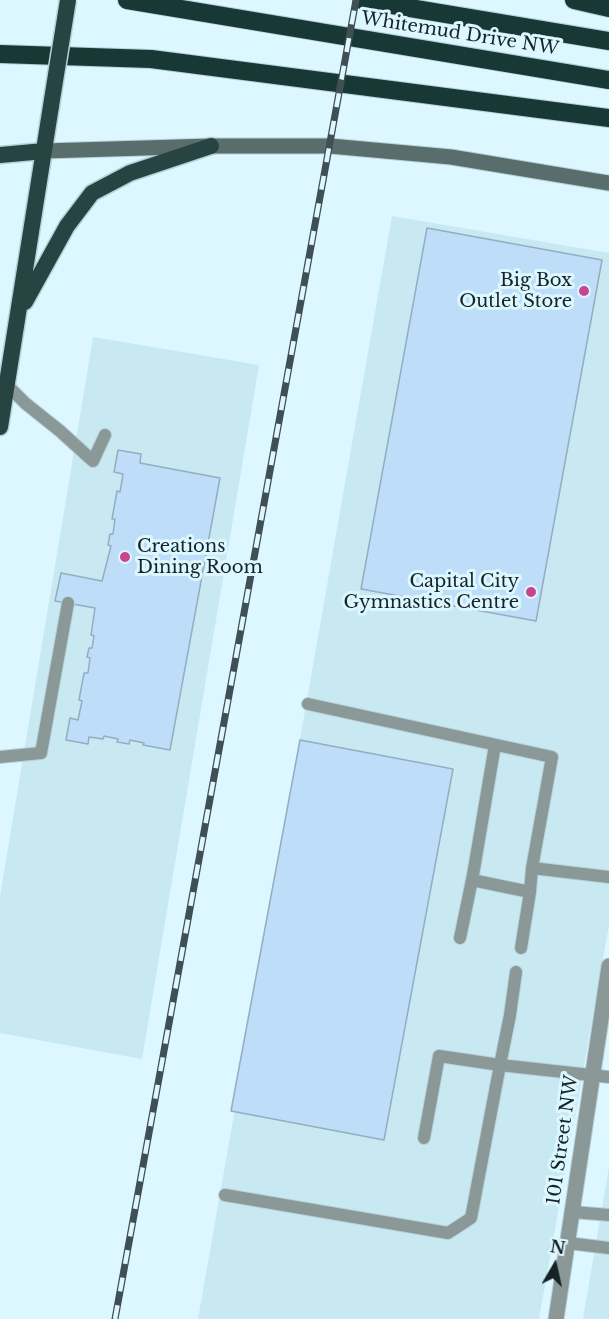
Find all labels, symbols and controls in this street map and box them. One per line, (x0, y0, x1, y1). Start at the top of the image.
street label: Whitemud Drive NW (360, 8, 560, 60)
place label: Big Box Outlet Store (459, 270, 572, 312)
marker: Big Box Outlet Store (577, 284, 591, 298)
place label: Creations Dining Room (137, 536, 263, 578)
marker: Creations Dining Room (118, 550, 132, 564)
place label: Capital City Gymnastics Centre (344, 571, 519, 614)
marker: Capital City Gymnastics Centre (524, 585, 538, 599)
street label: 101 Street NW (543, 1074, 583, 1206)
north arrow (525, 1235, 585, 1295)
text: N (549, 1236, 567, 1258)

